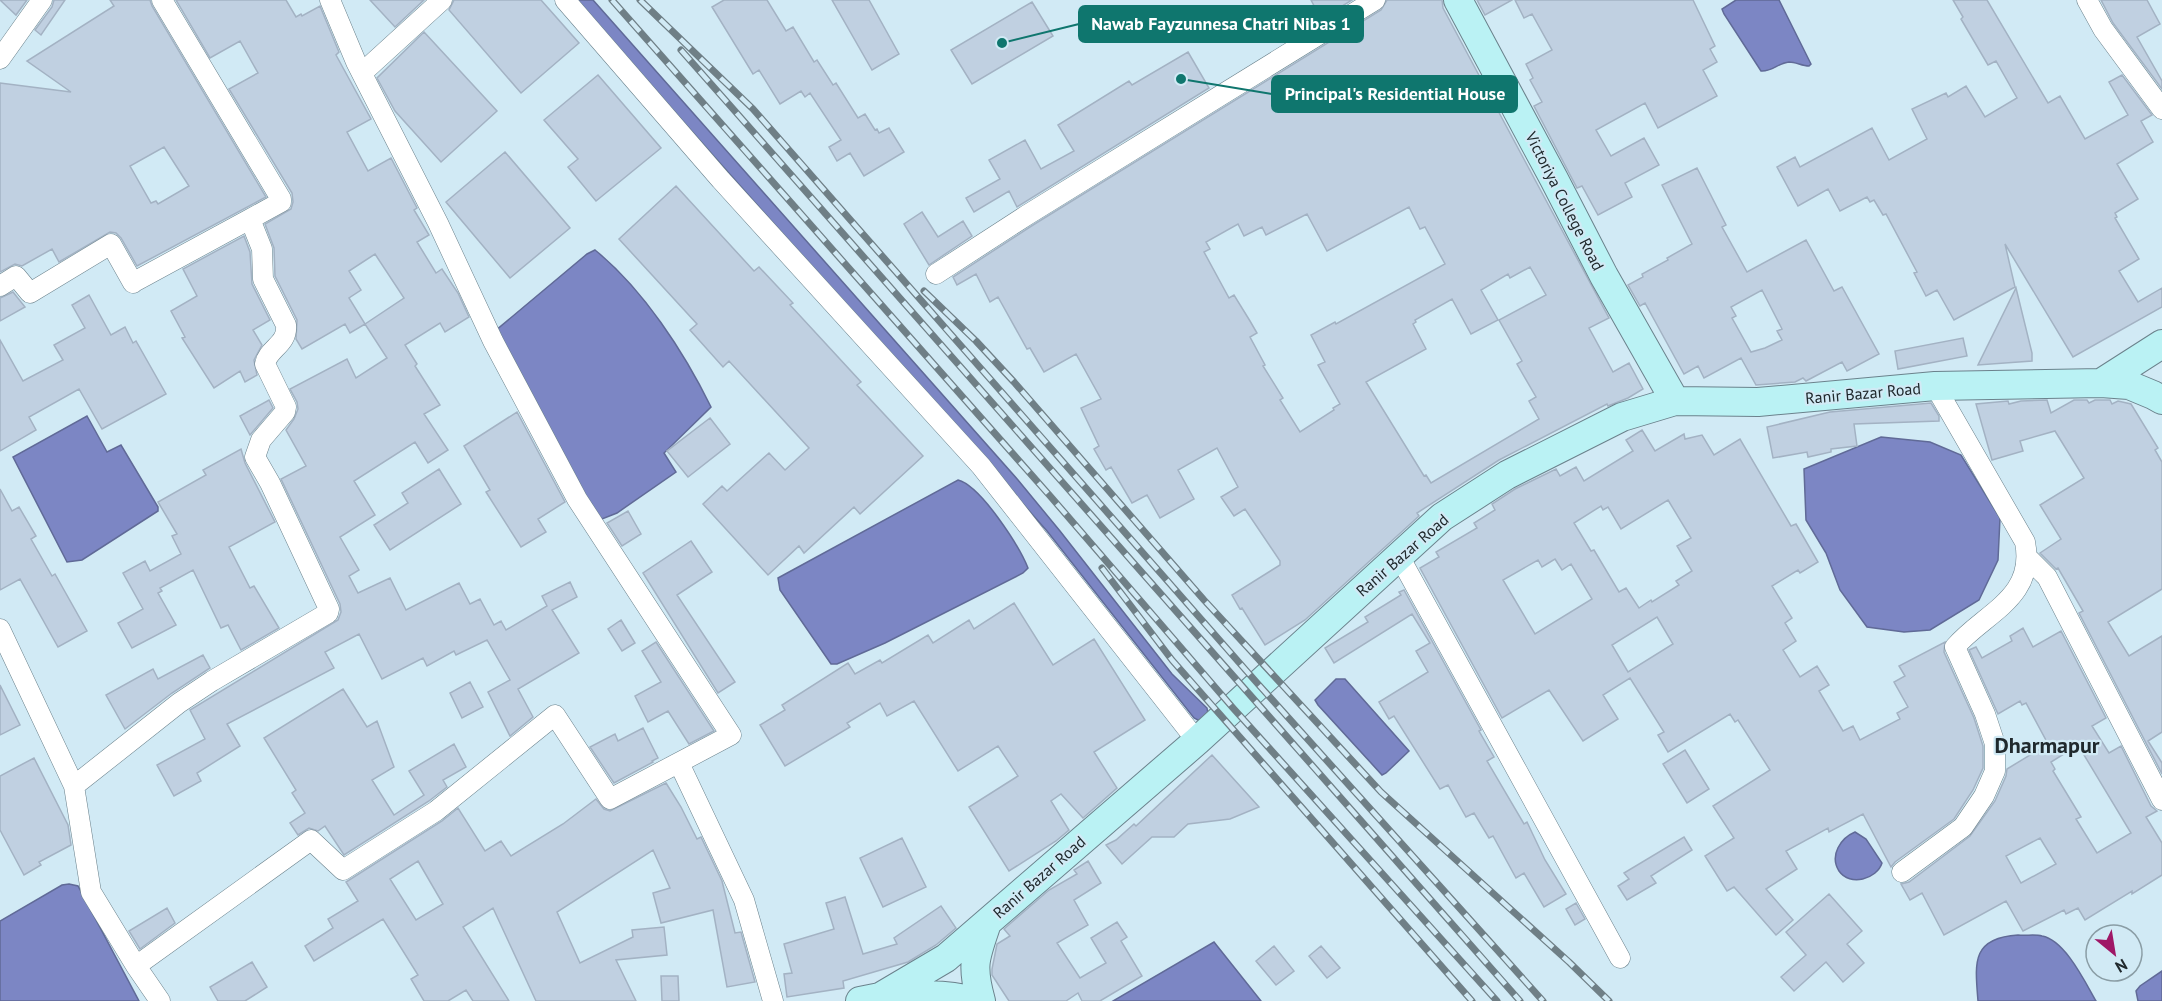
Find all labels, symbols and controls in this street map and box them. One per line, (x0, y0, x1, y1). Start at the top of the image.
callout: Nawab Fayzunnesa Chatri Nibas 1 (1079, 6, 1363, 42)
text: Nawab Fayzunnesa Chatri Nibas 1 (1091, 12, 1351, 35)
callout: Principal's Residential House (1272, 76, 1517, 112)
text: Principal's Residential House (1285, 82, 1505, 105)
street label: Victoriya College Road (1521, 127, 1609, 274)
street label: Ranir Bazar Road (1804, 378, 1922, 408)
street label: Ranir Bazar Road (1352, 509, 1452, 601)
district label: Dharmapur (1995, 731, 2100, 759)
street label: Ranir Bazar Road (989, 831, 1089, 923)
north arrow (2084, 923, 2144, 983)
text: N (2112, 955, 2131, 977)

